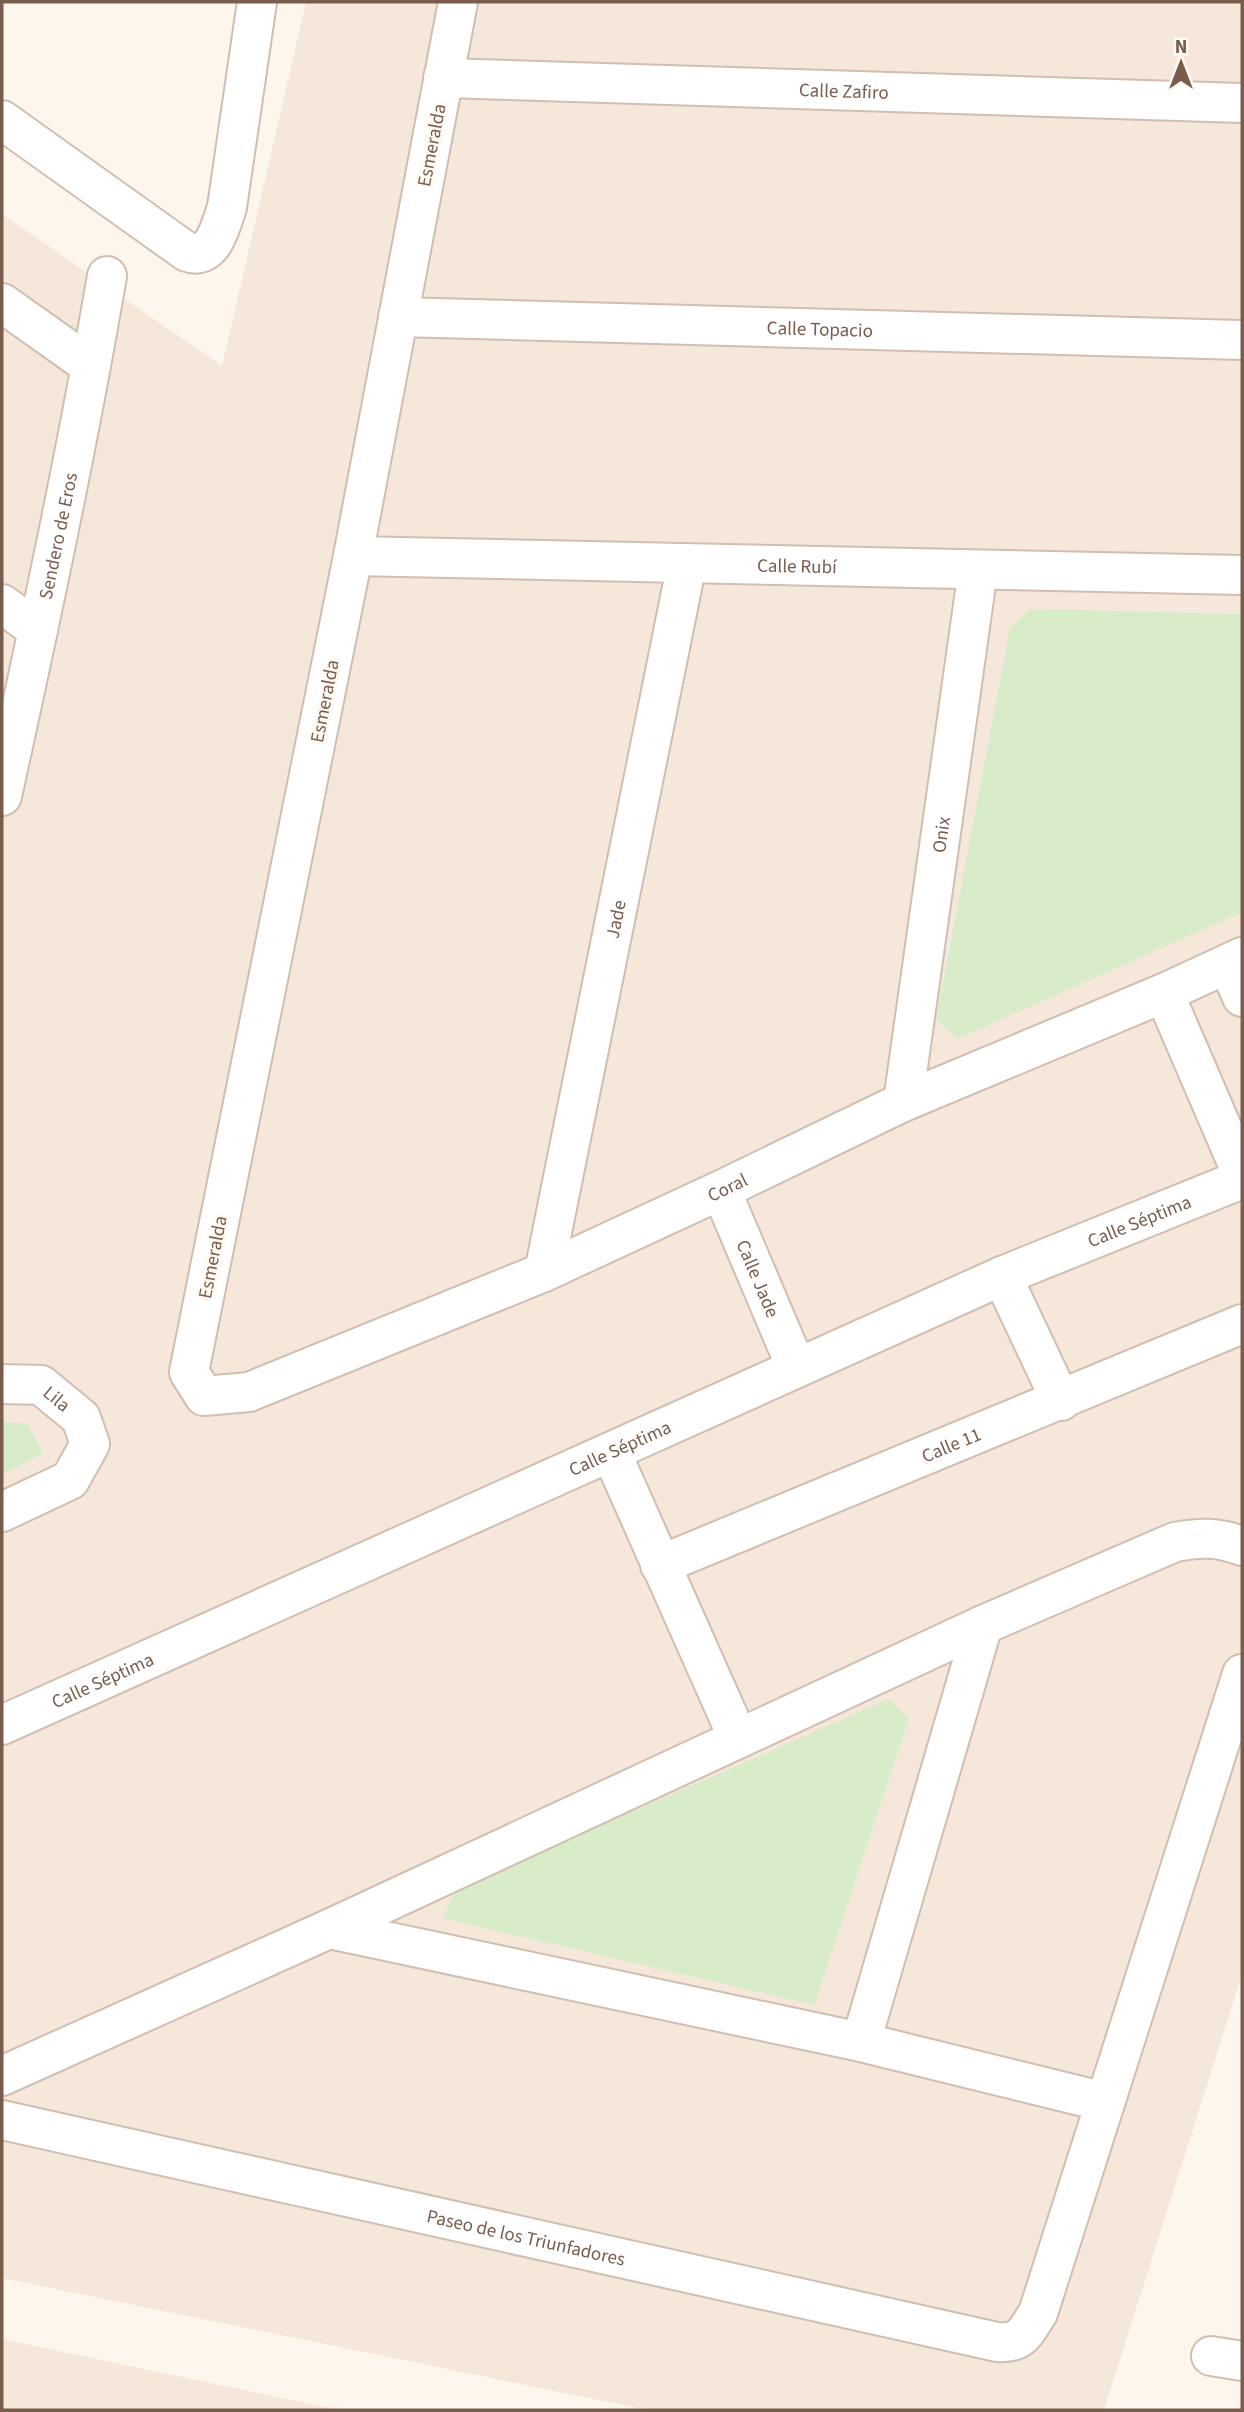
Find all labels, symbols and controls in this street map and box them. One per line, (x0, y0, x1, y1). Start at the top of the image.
north arrow (1146, 28, 1216, 98)
text: N (1175, 34, 1187, 61)
street label: Calle Zafiro (798, 77, 889, 107)
street label: Esmeralda (411, 102, 454, 189)
street label: Calle Topacio (766, 315, 873, 345)
street label: Sendero de Eros (33, 470, 85, 602)
street label: Calle Rubí (757, 553, 838, 581)
street label: Esmeralda (304, 658, 347, 745)
street label: Onix (926, 815, 958, 855)
street label: Jade (600, 898, 634, 941)
street label: Coral (703, 1167, 753, 1210)
street label: Calle Séptima (1084, 1189, 1196, 1255)
street label: Esmeralda (192, 1214, 235, 1301)
street label: Calle Jade (729, 1236, 786, 1322)
street label: Lila (37, 1380, 76, 1419)
street label: Calle Séptima (565, 1414, 676, 1484)
street label: Calle 11 (918, 1421, 986, 1470)
street label: Calle Séptima (47, 1647, 159, 1716)
street label: Paseo de los Triunfadores (424, 2203, 628, 2274)

